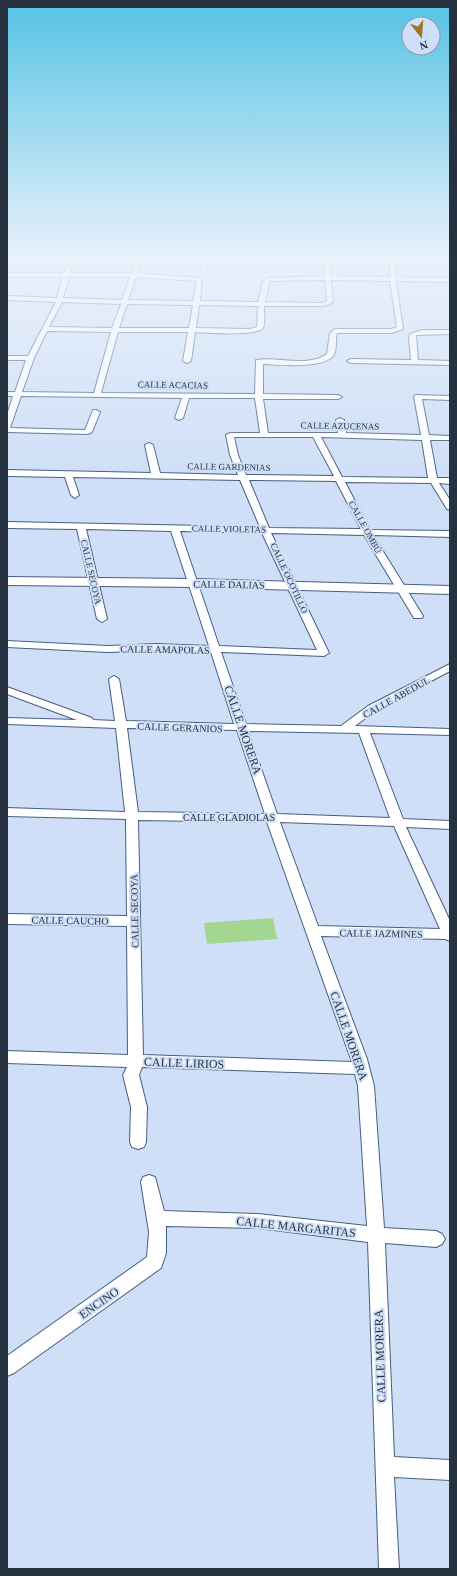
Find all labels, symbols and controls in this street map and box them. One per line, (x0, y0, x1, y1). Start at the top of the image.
north arrow (401, 16, 441, 56)
text: N (418, 39, 429, 52)
street label: CALLE ACACIAS (138, 379, 208, 391)
street label: CALLE AZUCENAS (301, 420, 379, 432)
street label: CALLE GARDENIAS (187, 461, 271, 473)
street label: CALLE OMBÚ (347, 499, 384, 555)
street label: CALLE VIOLETAS (192, 523, 266, 535)
street label: CALLE SECOYA (79, 539, 103, 606)
street label: CALLE OCOTILLO (268, 541, 310, 615)
street label: CALLE DALIAS (193, 578, 265, 591)
street label: CALLE AMAPOLAS (120, 643, 210, 656)
street label: CALLE ABEDUL (361, 675, 432, 720)
street label: CALLE MORERA (221, 684, 265, 777)
street label: CALLE GERANIOS (137, 721, 223, 734)
street label: CALLE GLADIOLAS (183, 812, 275, 823)
street label: CALLE SECOYA (128, 873, 141, 948)
street label: CALLE CAUCHO (31, 914, 109, 927)
street label: CALLE JAZMINES (339, 927, 423, 940)
street label: CALLE MORERA (327, 990, 371, 1083)
street label: CALLE LIRIOS (144, 1055, 224, 1071)
street label: CALLE MARGARITAS (236, 1214, 356, 1240)
street label: ENCINO (76, 1284, 122, 1322)
street label: CALLE MORERA (371, 1309, 389, 1403)

